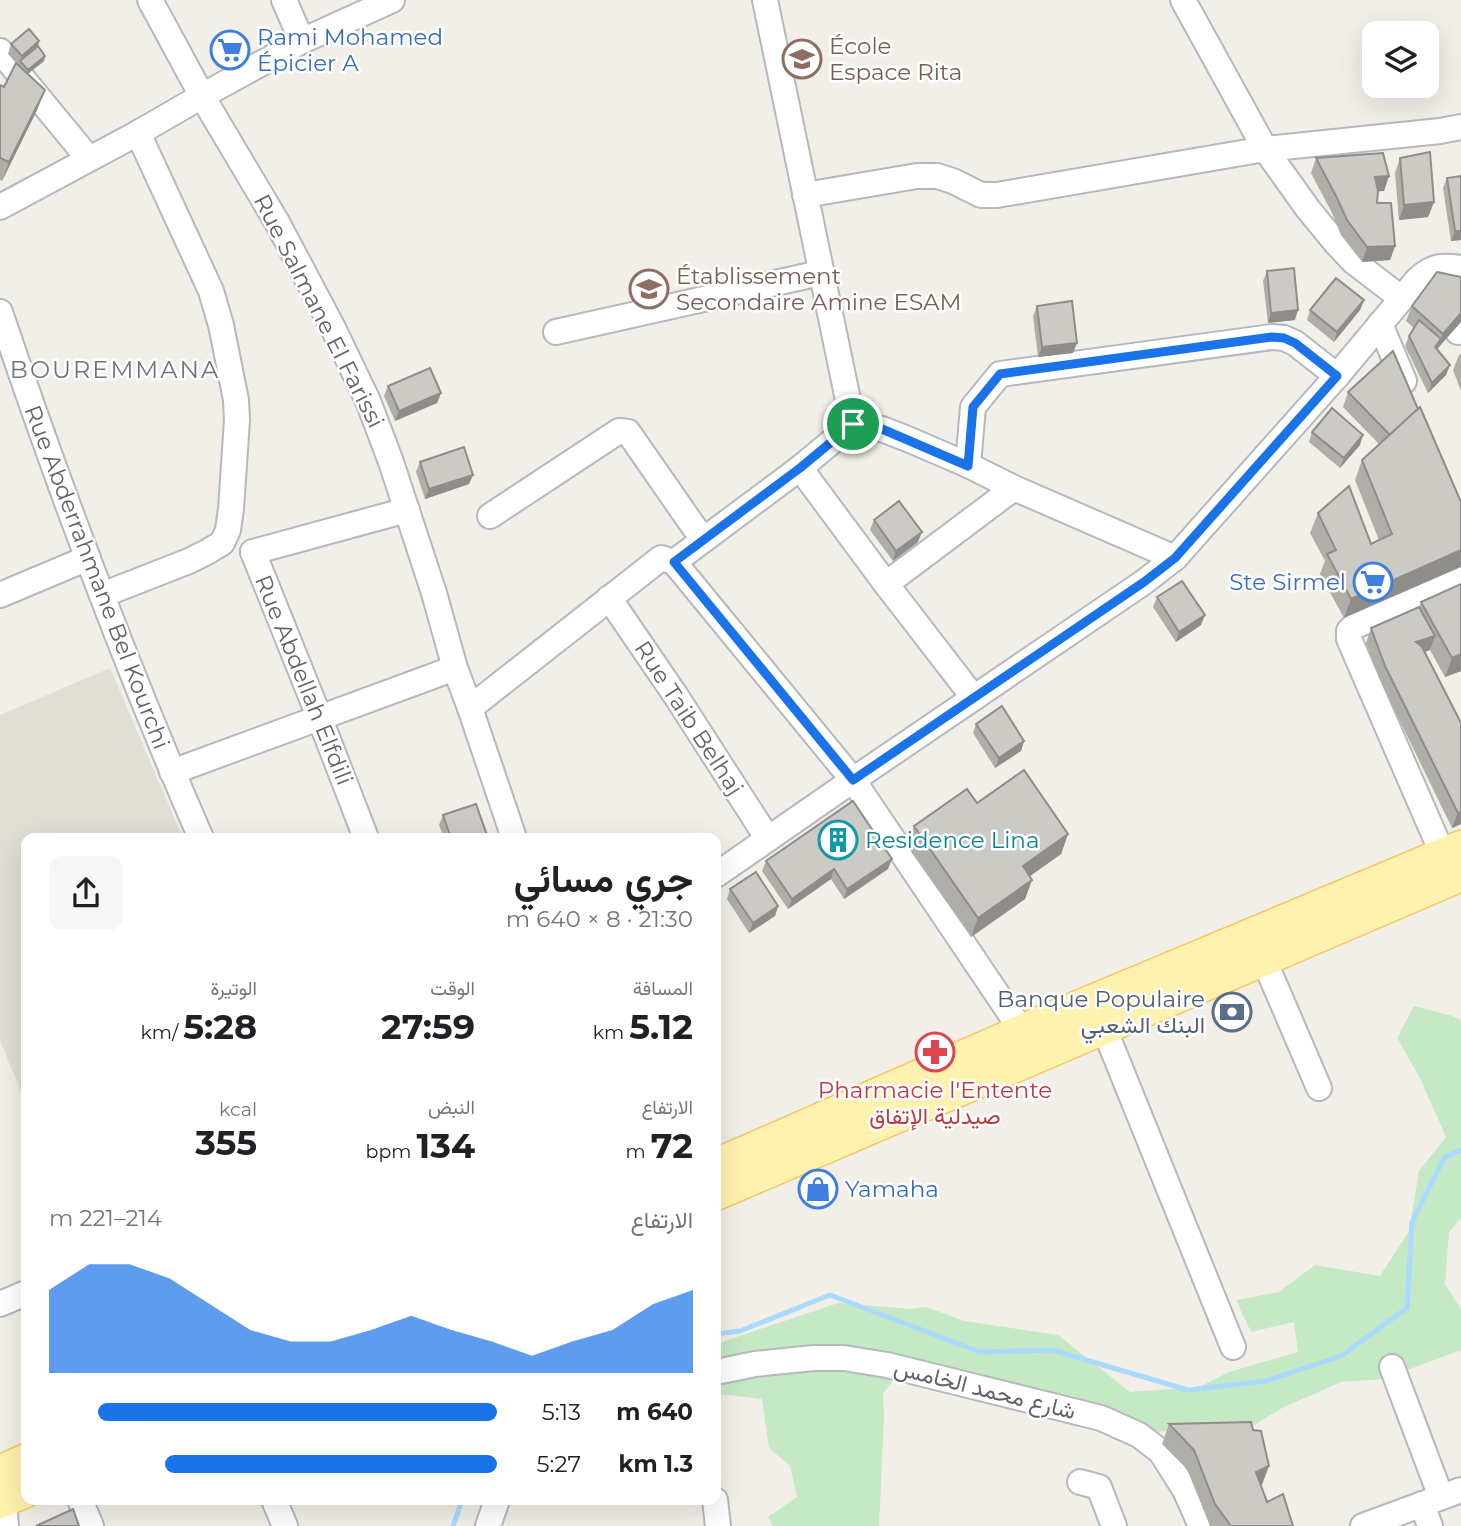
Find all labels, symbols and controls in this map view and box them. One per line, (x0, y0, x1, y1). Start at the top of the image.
map controls (1362, 21, 1439, 98)
button: layers (1362, 21, 1439, 98)
place label: Rami Mohamed Épicier A (257, 23, 443, 77)
supermarket icon: Rami Mohamed Épicier A (209, 29, 251, 71)
place label: École Espace Rita (829, 32, 962, 86)
school or university icon: École Espace Rita (781, 38, 823, 80)
street label: Rue Salmane El Farissi (248, 189, 390, 433)
place label: Établissement Secondaire Amine ESAM (676, 262, 962, 316)
school or university icon: Établissement Secondaire Amine ESAM (628, 268, 670, 310)
district label: BOUREMMANA (10, 355, 220, 384)
pin (823, 394, 883, 454)
street label: Rue Abderrahmane Bel Kourchi (18, 401, 176, 753)
icon: arrive (834, 405, 872, 443)
supermarket icon: Ste Sirmel (1352, 561, 1394, 603)
place label: Ste Sirmel (1229, 568, 1346, 596)
street label: Rue Abdellah Elfdili (249, 571, 359, 789)
street label: Rue Taib Belhaj (629, 635, 749, 801)
building icon: Residence Lina (817, 819, 859, 861)
place label: Residence Lina (865, 826, 1039, 854)
text: جري مسائي (514, 855, 693, 902)
button: share (49, 856, 123, 930)
text: 21:30 · 8 × 640 m (506, 905, 693, 933)
text: الوتيرة (211, 977, 257, 1000)
text: الوقت (430, 977, 475, 1000)
text: المسافة (633, 977, 693, 1000)
place label: Banque Populaire البنك الشعبي (997, 985, 1205, 1044)
bank icon: Banque Populaire البنك الشعبي (1211, 991, 1253, 1033)
text: 5:28 (183, 1005, 257, 1048)
text: 27:59 (381, 1005, 475, 1048)
text: 5.12 (629, 1005, 693, 1048)
text: /km (141, 1021, 183, 1044)
text: km (593, 1021, 629, 1044)
pharmacy icon: Pharmacie l'Entente صيدلية الإتفاق (914, 1031, 956, 1073)
place label: Pharmacie l'Entente صيدلية الإتفاق (818, 1076, 1052, 1131)
text: النبض (428, 1096, 475, 1119)
text: الارتفاع (641, 1096, 693, 1119)
text: kcal (219, 1098, 257, 1121)
text: 355 (195, 1121, 257, 1164)
text: 134 (416, 1124, 475, 1167)
text: 72 (651, 1124, 693, 1167)
text: bpm (366, 1140, 416, 1163)
text: m (625, 1140, 651, 1163)
shop icon: Yamaha (797, 1168, 839, 1210)
place label: Yamaha (845, 1175, 939, 1203)
text: 214–221 m (49, 1204, 162, 1232)
text: الارتفاع (631, 1206, 693, 1234)
street label: شارع محمد الخامس (891, 1353, 1079, 1427)
text: 5:13 (542, 1398, 581, 1426)
text: 640 m (616, 1398, 693, 1426)
text: 5:27 (537, 1450, 581, 1478)
text: 1.3 km (618, 1450, 693, 1478)

